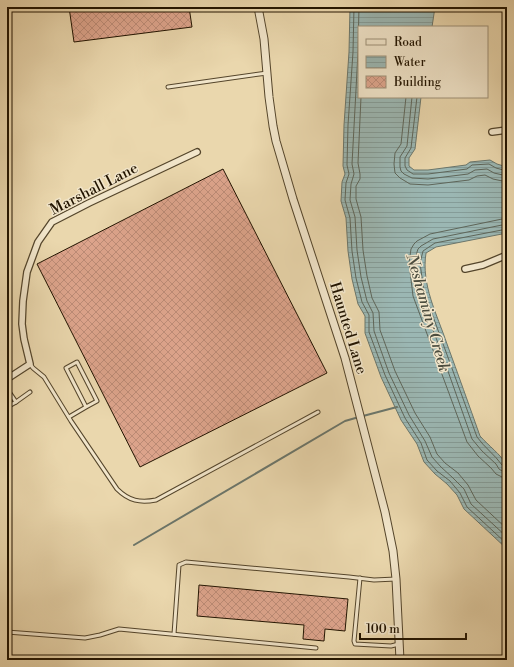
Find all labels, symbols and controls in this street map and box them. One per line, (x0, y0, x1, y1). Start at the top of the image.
legend (358, 26, 488, 98)
text: Road (394, 35, 422, 50)
text: Water (393, 55, 426, 70)
text: Building (393, 75, 442, 90)
street label: Marshall Lane (47, 159, 141, 219)
water label: Neshaminy Creek (401, 250, 454, 375)
street label: Haunted Lane (325, 280, 371, 376)
scale bar (360, 615, 466, 641)
text: 100 m (366, 622, 400, 637)

